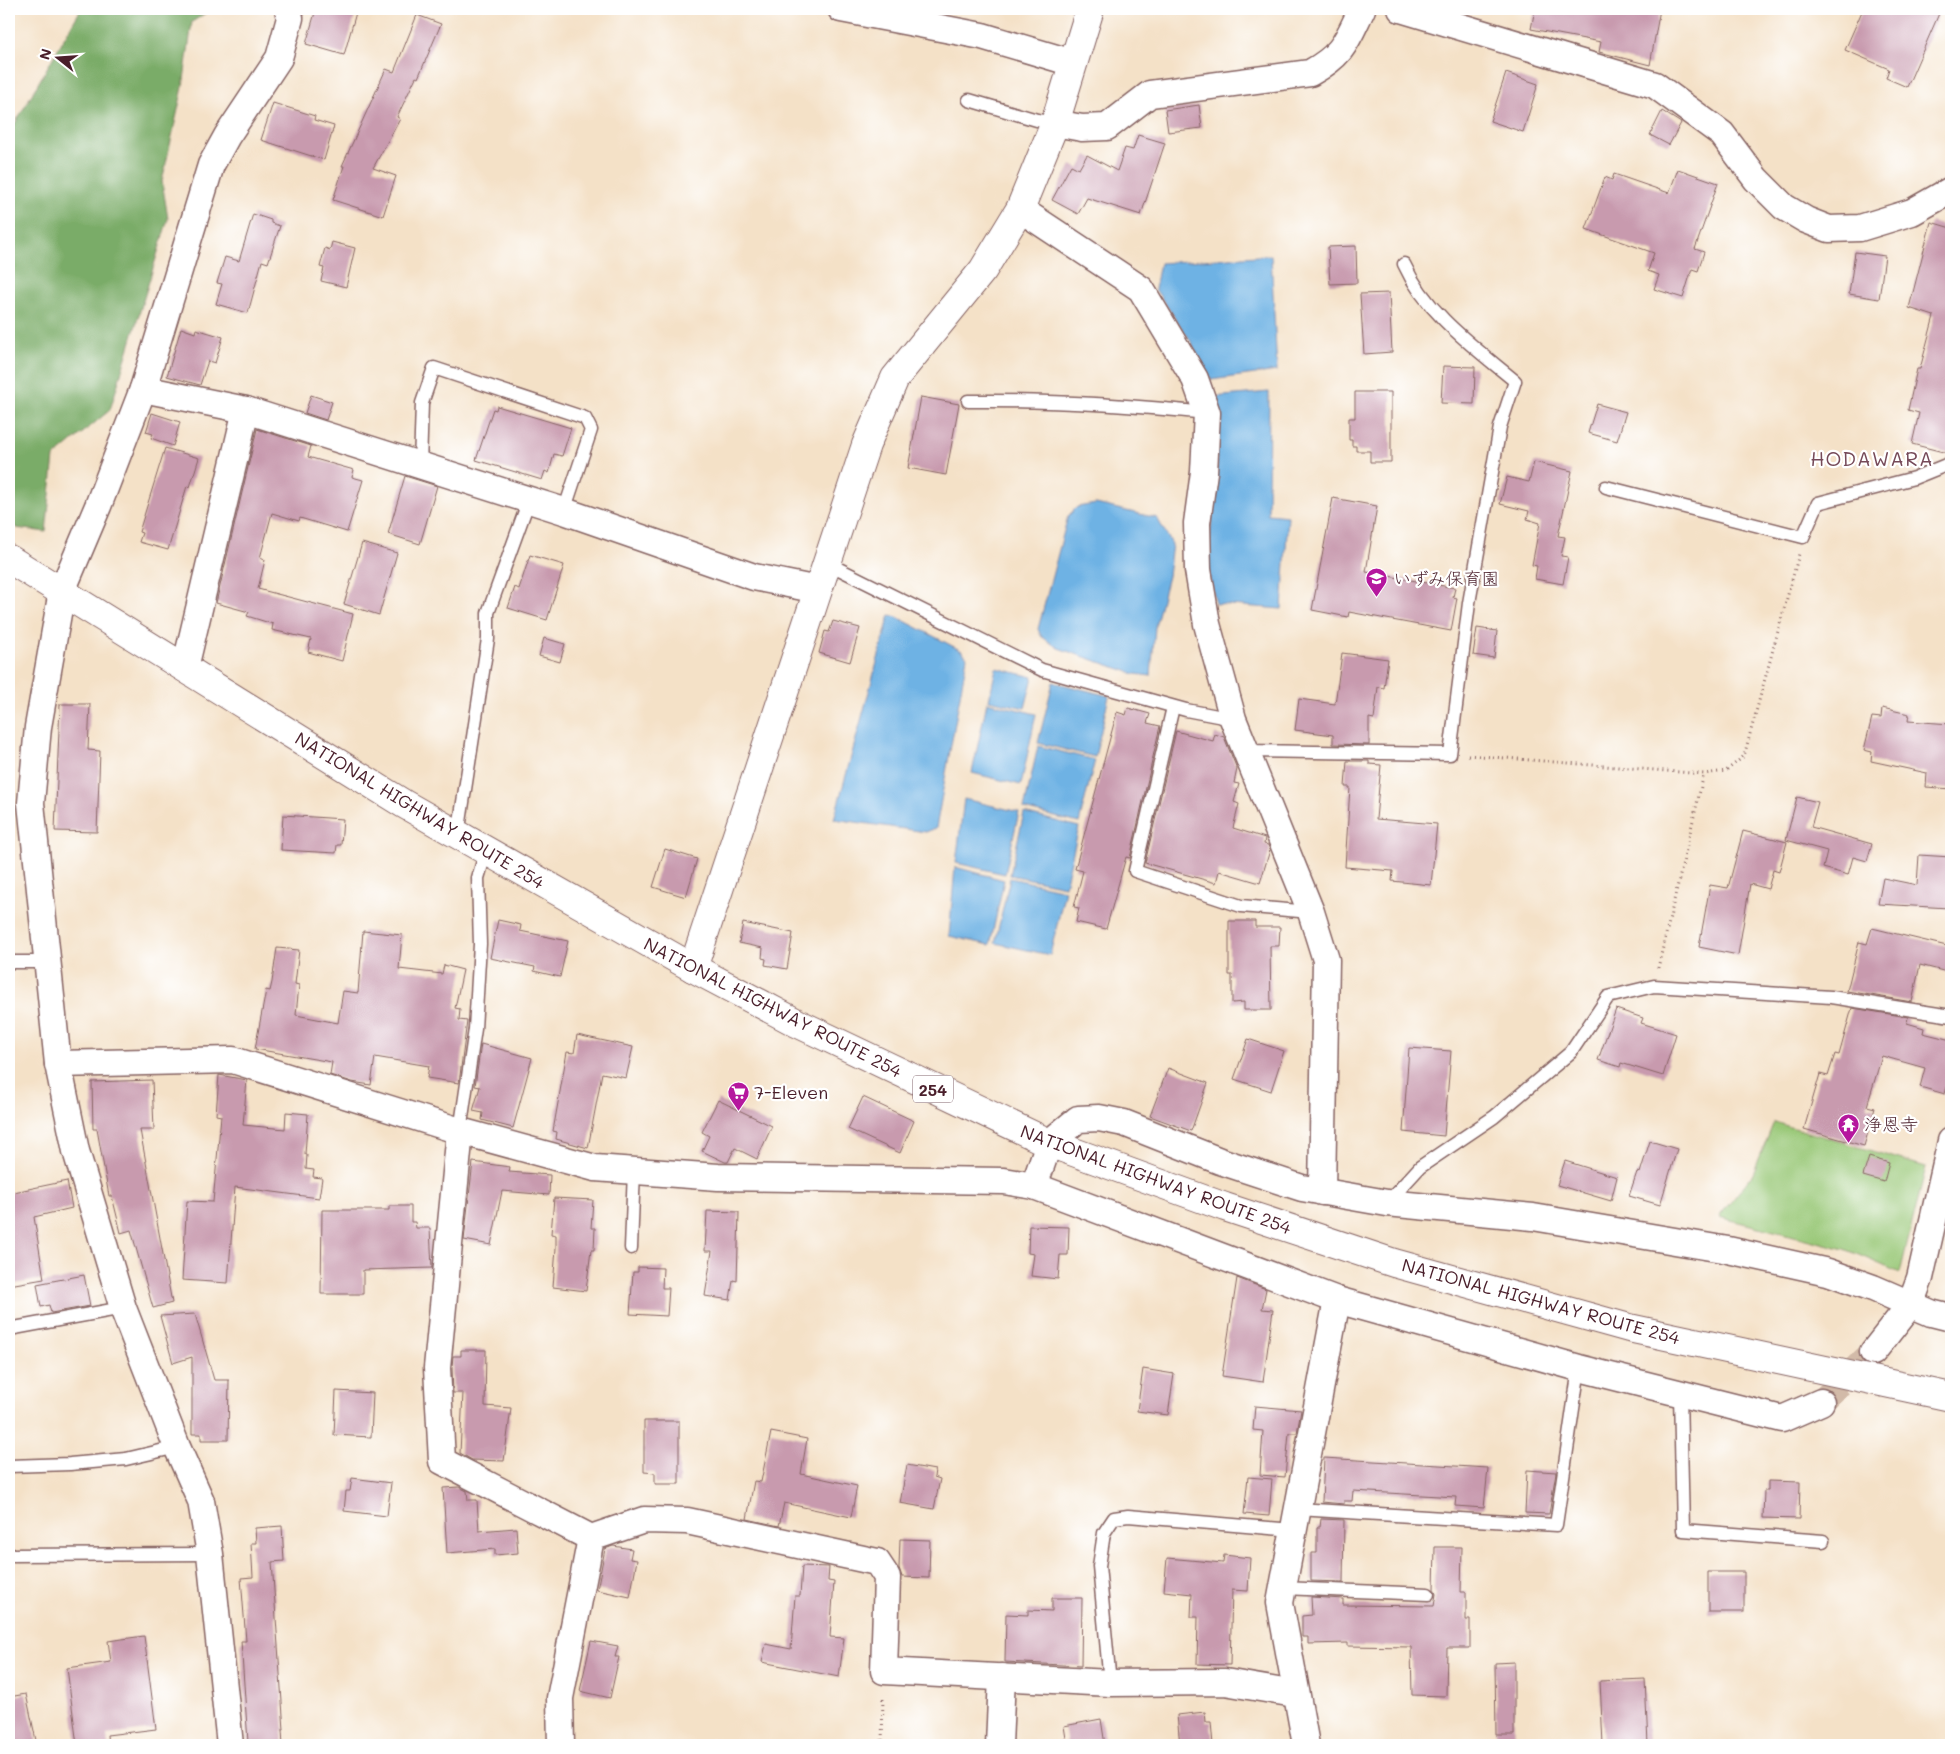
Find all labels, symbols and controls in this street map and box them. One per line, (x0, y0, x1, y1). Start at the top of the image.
north arrow (32, 32, 82, 82)
text: N (34, 46, 56, 62)
district label: HODAWARA (1810, 445, 1934, 471)
school or university icon: いずみ保育園 (1365, 566, 1389, 597)
place label: いずみ保育園 (1393, 566, 1500, 590)
street label: NATIONAL HIGHWAY ROUTE 254 (291, 726, 549, 894)
street label: NATIONAL HIGHWAY ROUTE 254 (640, 931, 906, 1083)
road number: 254 (913, 1076, 953, 1102)
supermarket icon: 7-Eleven (726, 1080, 750, 1111)
place label: 7-Eleven (754, 1080, 828, 1104)
temple icon: 浄恩寺 (1836, 1112, 1860, 1143)
place label: 浄恩寺 (1864, 1112, 1918, 1136)
street label: NATIONAL HIGHWAY ROUTE 254 (1017, 1119, 1295, 1239)
street label: NATIONAL HIGHWAY ROUTE 254 (1399, 1252, 1683, 1350)

